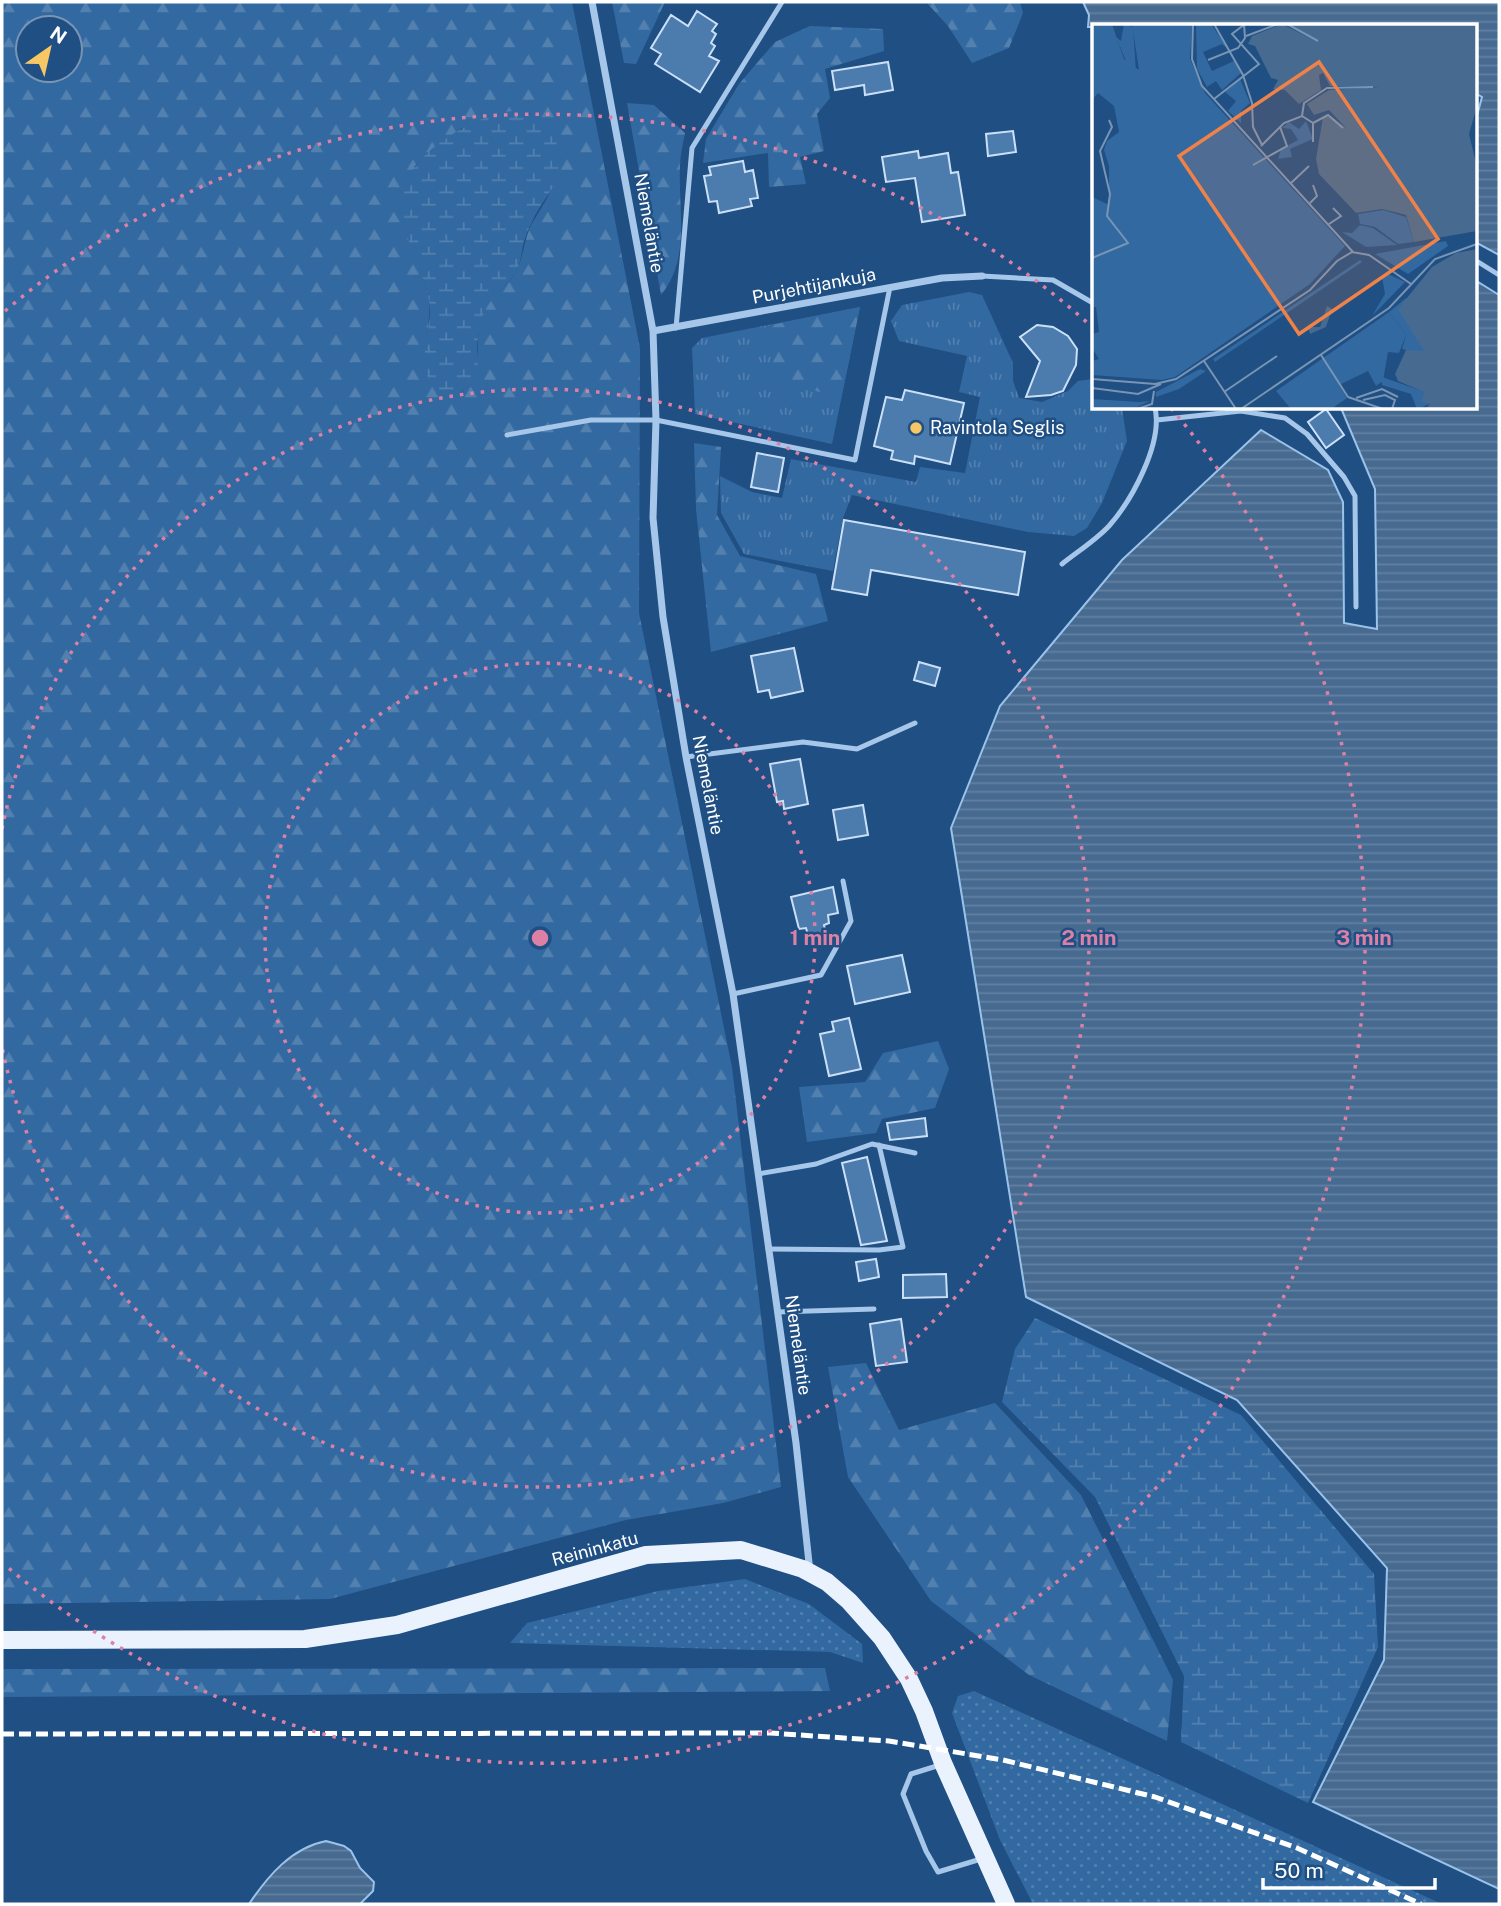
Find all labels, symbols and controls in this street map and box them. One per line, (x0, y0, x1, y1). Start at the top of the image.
north arrow (14, 14, 84, 84)
text: N (46, 22, 71, 48)
inset map (1092, 24, 1476, 410)
street label: Niemeläntie (630, 171, 669, 274)
street label: Purjehtijankuja (750, 263, 877, 308)
place label: Ravintola Seglis (930, 417, 1064, 438)
marker: Ravintola Seglis (908, 420, 924, 436)
street label: Niemeläntie (689, 733, 728, 836)
text: 1 min (790, 925, 840, 950)
text: 2 min (1061, 925, 1117, 950)
text: 3 min (1336, 925, 1392, 950)
centre of rings (528, 926, 552, 950)
street label: Niemeläntie (781, 1293, 816, 1396)
street label: Reininkatu (549, 1527, 640, 1570)
scale bar (1263, 1846, 1434, 1890)
text: 50 m (1274, 1858, 1324, 1883)

